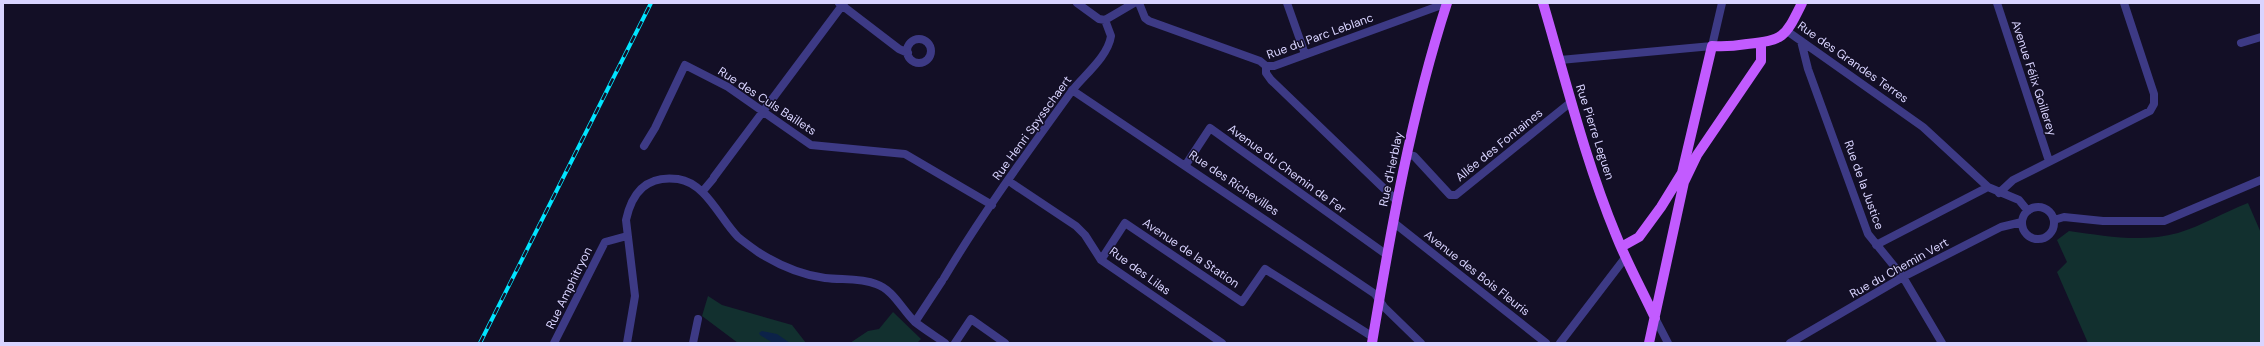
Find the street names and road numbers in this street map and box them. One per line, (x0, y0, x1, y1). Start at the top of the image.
street label: Rue du Parc Leblanc (1264, 9, 1376, 63)
street label: Rue des Grandes Terres (1794, 18, 1912, 106)
street label: Avenue Félix Goillerey (2008, 18, 2060, 138)
street label: Rue des Culs Baillets (715, 63, 819, 139)
street label: Rue Henri Spysschaert (989, 72, 1075, 183)
street label: Rue Pierre Leguen (1572, 82, 1618, 182)
street label: Allée des Fontaines (1452, 105, 1546, 185)
street label: Avenue du Chemin de Fer (1225, 121, 1350, 218)
street label: Rue d'Herblay (1375, 130, 1407, 208)
street label: Rue de la Justice (1840, 138, 1888, 232)
street label: Rue des Richevilles (1186, 147, 1282, 219)
street label: Avenue de la Station (1139, 215, 1243, 291)
street label: Avenue des Bois Fleuris (1421, 227, 1533, 319)
street label: Rue du Chemin Vert (1847, 234, 1952, 302)
street label: Rue des Lilas (1106, 243, 1174, 299)
street label: Rue Amphitryon (542, 244, 596, 332)

